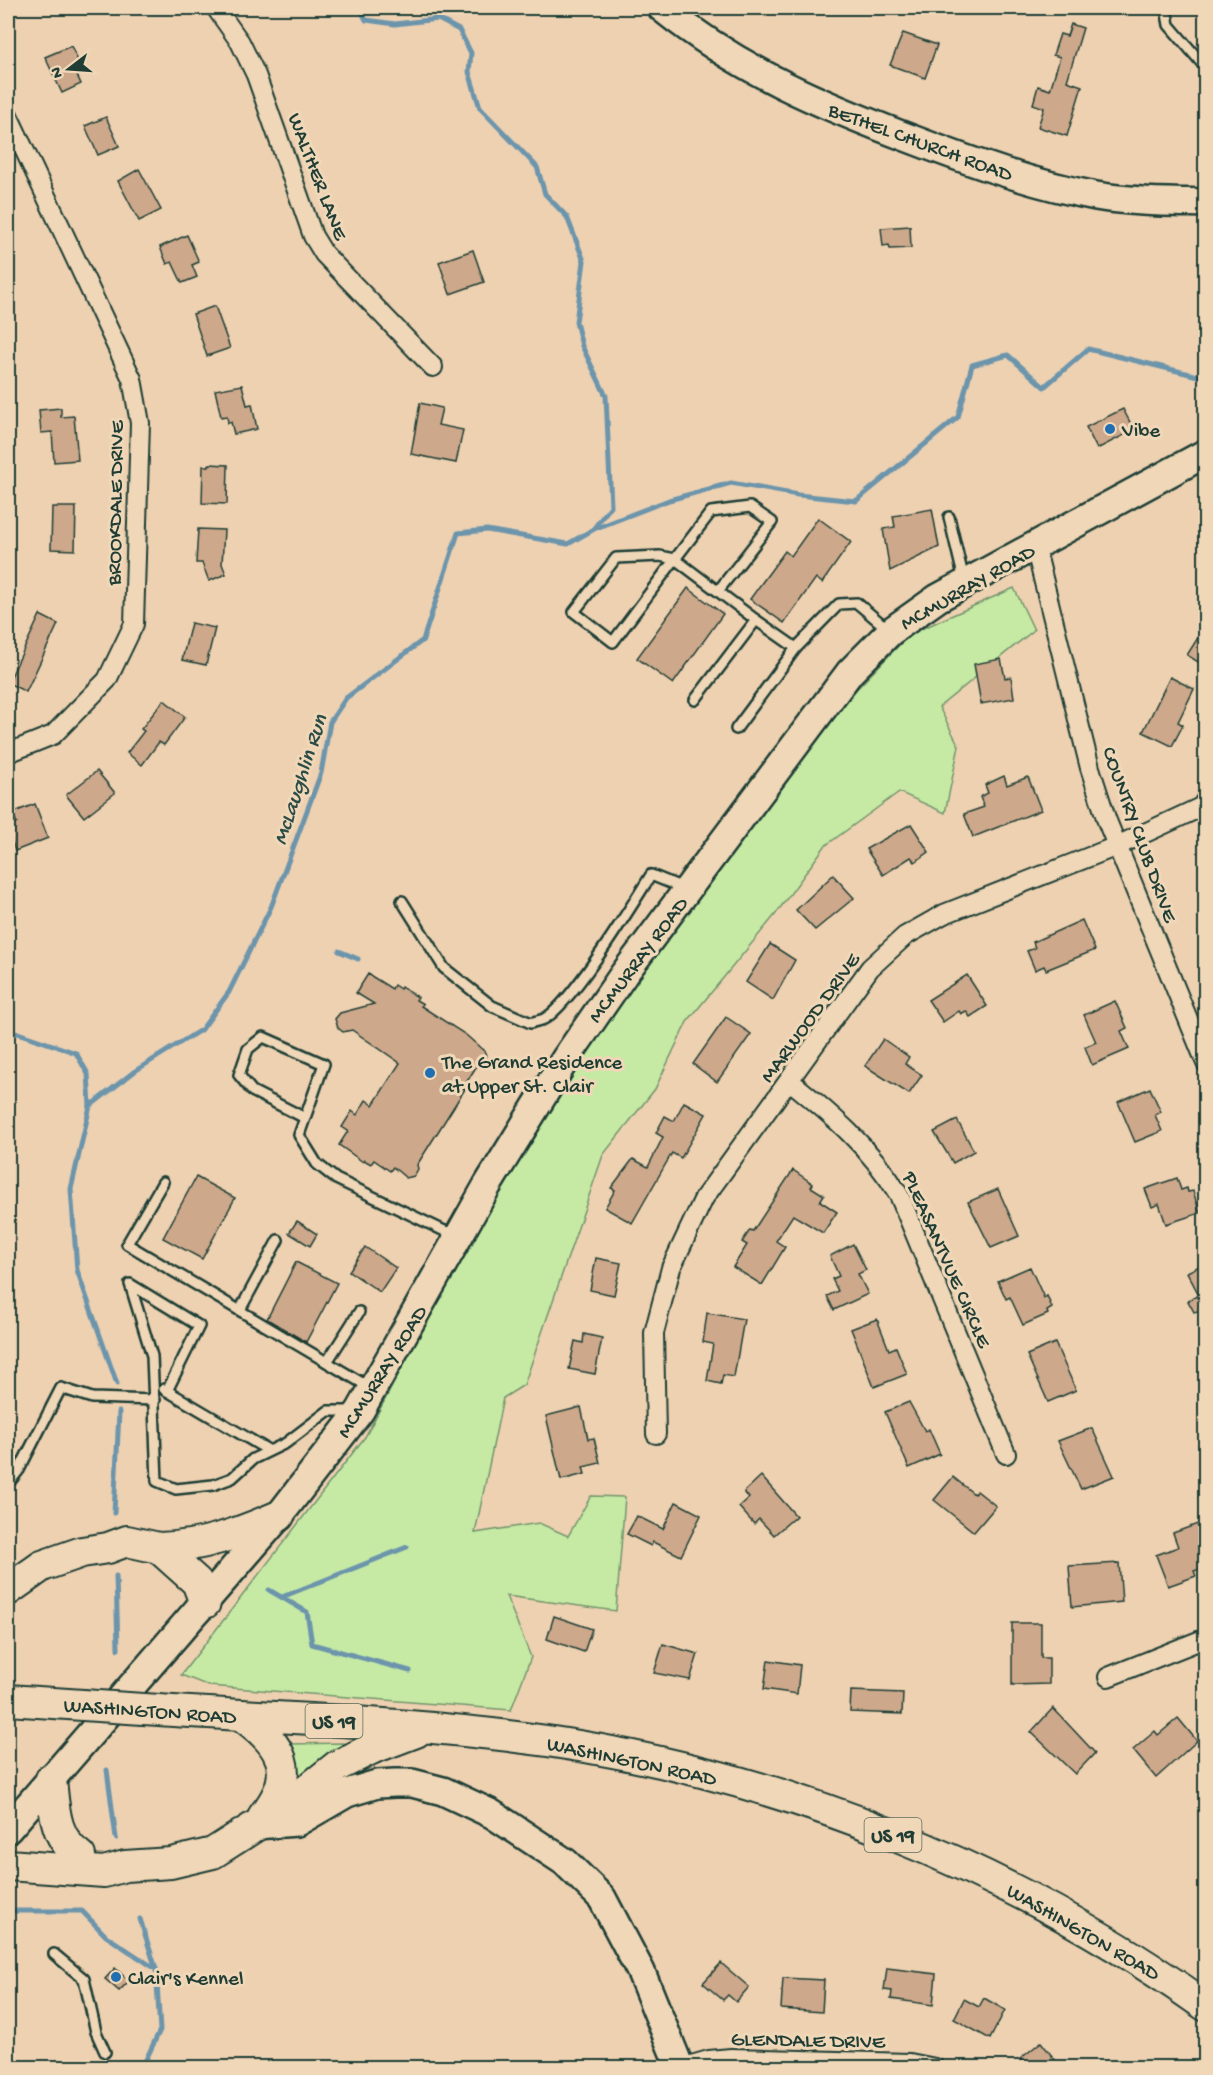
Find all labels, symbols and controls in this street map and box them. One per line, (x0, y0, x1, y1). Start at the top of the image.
north arrow (39, 39, 99, 99)
text: N (47, 64, 69, 80)
street label: BETHEL CHURCH ROAD (823, 99, 1016, 189)
street label: WALTHER LANE (280, 110, 352, 245)
street label: BROOKDALE DRIVE (104, 419, 131, 587)
place label: Vibe (1121, 420, 1161, 445)
marker: Vibe (1103, 422, 1117, 436)
street label: MCMURRAY ROAD (897, 540, 1041, 638)
water label: McLaughlin Run (269, 711, 335, 849)
street label: COUNTRY CLUB DRIVE (1094, 744, 1181, 927)
street label: MCMURRAY ROAD (584, 893, 696, 1029)
street label: MARWOOD DRIVE (756, 949, 868, 1089)
place label: The Grand Residence at Upper St. Clair (441, 1052, 623, 1101)
marker: The Grand Residence at Upper St. Clair (423, 1066, 437, 1080)
street label: PLEASANTVUE CIRCLE (894, 1168, 995, 1353)
street label: MCMURRAY ROAD (333, 1302, 435, 1444)
street label: WASHINGTON ROAD (63, 1695, 237, 1732)
road number: US 19 (306, 1704, 362, 1738)
street label: WASHINGTON ROAD (544, 1733, 719, 1794)
road number: US 19 (864, 1818, 922, 1852)
street label: WASHINGTON ROAD (1001, 1880, 1164, 1988)
place label: Clair's Kennel (128, 1968, 244, 1993)
marker: Clair's Kennel (109, 1970, 123, 1984)
street label: GLENDALE DRIVE (731, 2029, 886, 2056)

